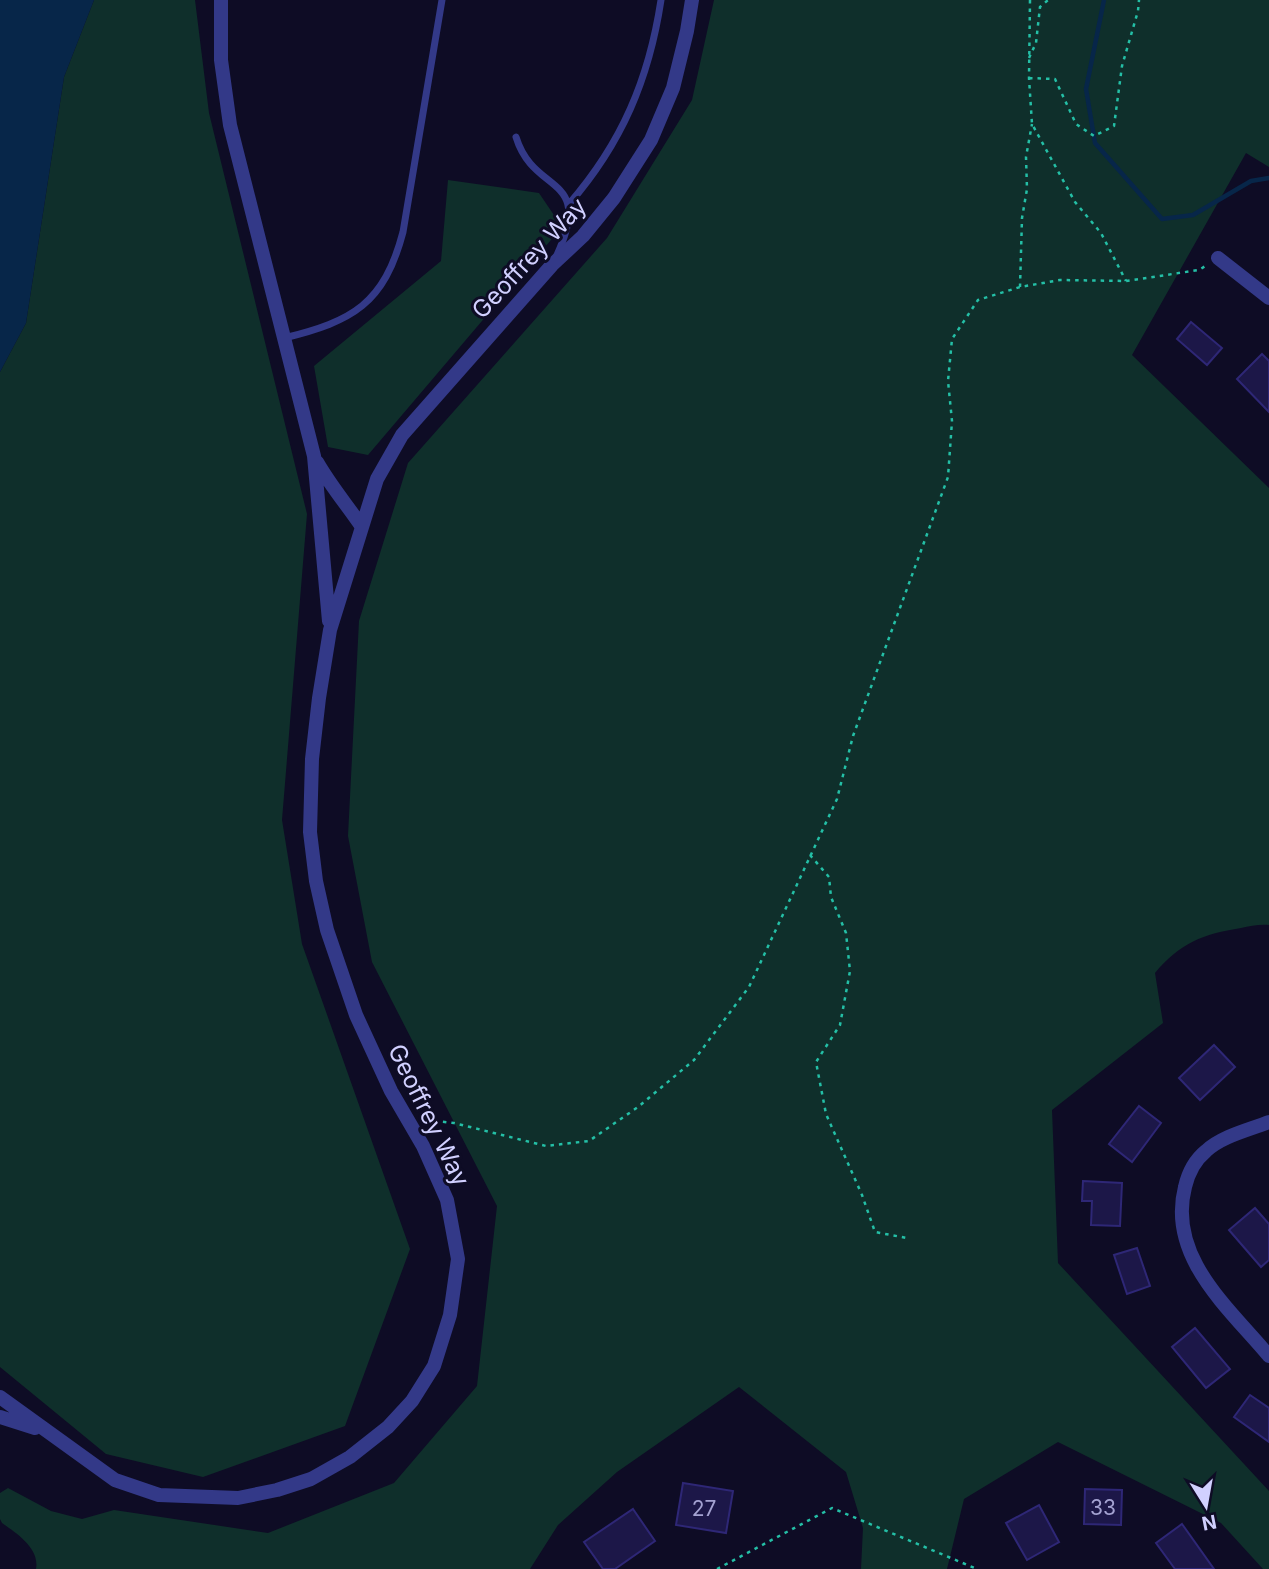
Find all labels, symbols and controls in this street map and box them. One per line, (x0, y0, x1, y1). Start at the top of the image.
street label: Geoffrey Way (466, 192, 592, 324)
street label: Geoffrey Way (382, 1039, 476, 1191)
north arrow (1171, 1471, 1241, 1541)
house number: 33 (1090, 1495, 1116, 1520)
house number: 27 (692, 1496, 716, 1521)
text: N (1200, 1510, 1218, 1535)

